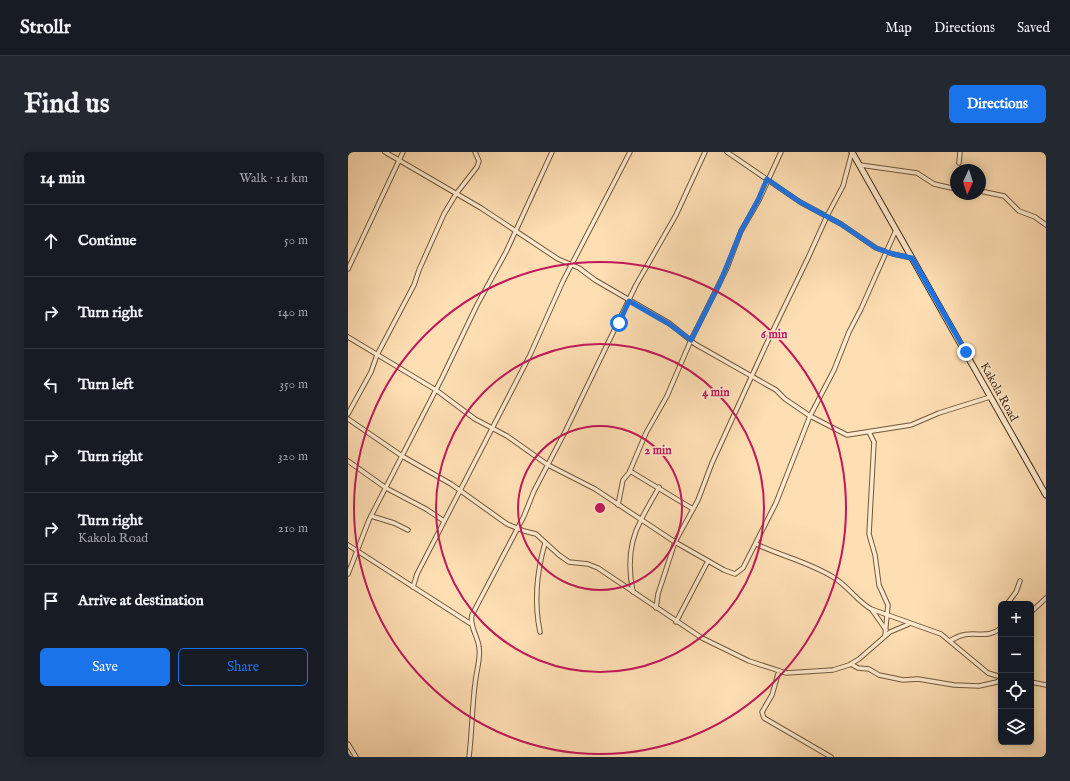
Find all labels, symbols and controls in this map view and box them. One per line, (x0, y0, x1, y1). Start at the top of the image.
text: Strollr (20, 16, 71, 40)
text: Map (885, 19, 912, 37)
text: Directions (934, 19, 995, 37)
text: Saved (1017, 19, 1050, 37)
button: Directions (949, 85, 1046, 123)
text: Find us (24, 87, 110, 122)
north arrow (950, 164, 986, 200)
text: 14 min (40, 168, 85, 189)
text: Walk · 1.1 km (239, 170, 308, 187)
icon: ahead (40, 230, 62, 252)
text: Continue (78, 231, 136, 250)
text: 50 m (284, 232, 308, 249)
icon: right (40, 302, 62, 324)
text: Turn right (78, 303, 143, 322)
text: 140 m (278, 304, 308, 321)
route start (610, 314, 628, 332)
text: 6 min (761, 327, 788, 342)
route end (957, 343, 975, 361)
street label: Kakola Road (977, 360, 1022, 425)
icon: left (40, 374, 62, 396)
text: Turn left (78, 375, 134, 394)
text: 350 m (279, 376, 308, 393)
text: 4 min (702, 385, 730, 400)
text: 2 min (644, 443, 672, 458)
icon: right (40, 446, 62, 468)
text: Turn right (78, 447, 143, 466)
text: 320 m (278, 448, 308, 465)
centre of rings (593, 501, 607, 515)
text: Turn right (78, 511, 143, 530)
icon: right (40, 518, 62, 540)
text: 210 m (278, 520, 308, 537)
text: Kakola Road (78, 530, 148, 547)
icon: arrive (40, 590, 62, 612)
text: Arrive at destination (78, 591, 204, 610)
map controls (998, 601, 1034, 745)
button: + (998, 601, 1034, 637)
button: − (998, 637, 1034, 673)
button: Save (40, 648, 170, 686)
button: Share (178, 648, 308, 686)
button: locate (998, 673, 1034, 709)
button: layers (998, 709, 1034, 745)

